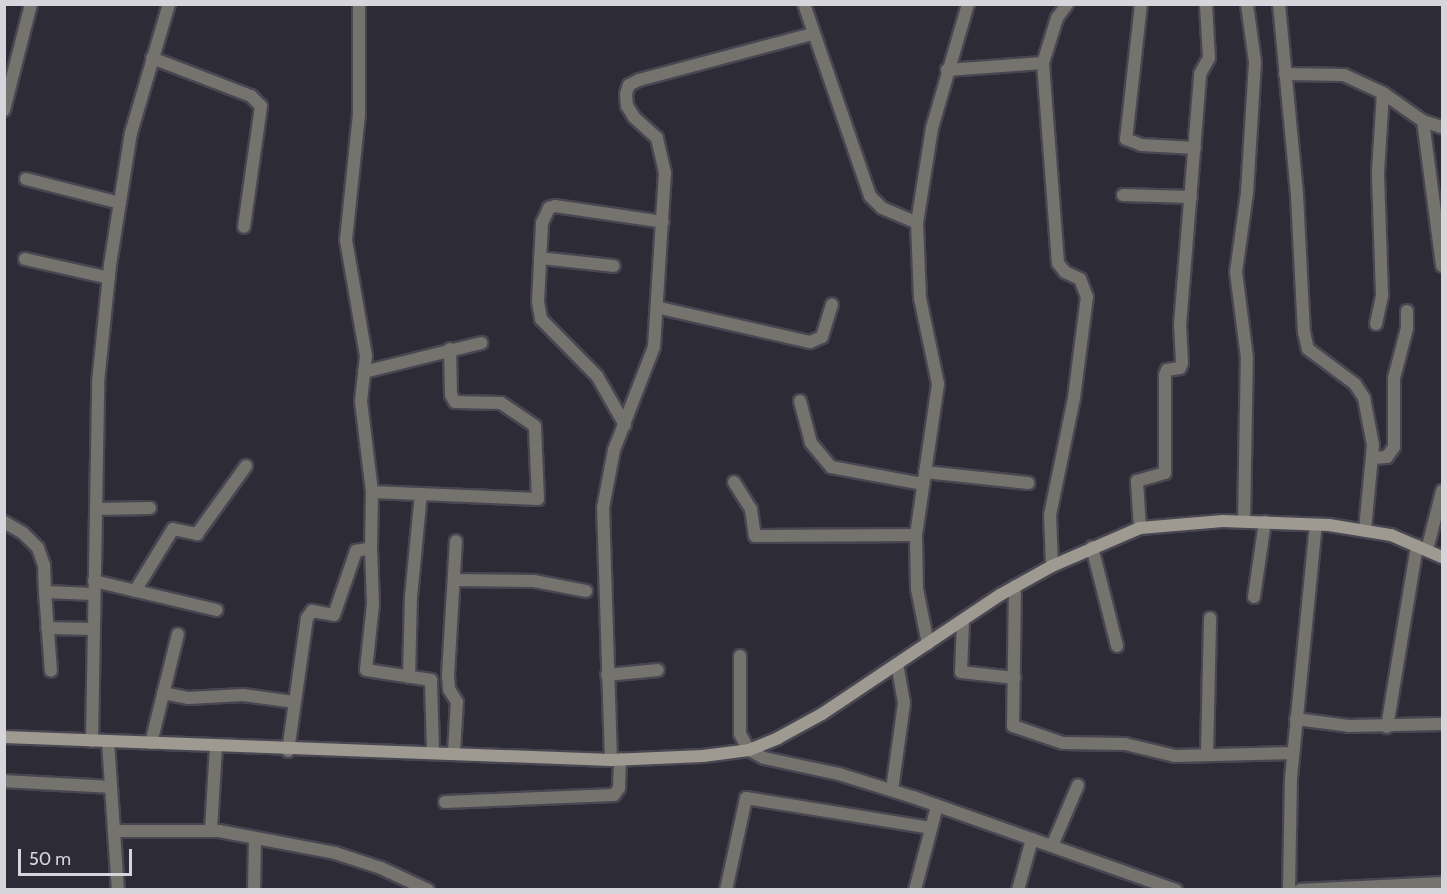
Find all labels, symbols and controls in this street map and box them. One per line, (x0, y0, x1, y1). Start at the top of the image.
scale bar (21, 837, 135, 875)
text: 50 m (29, 848, 71, 870)

